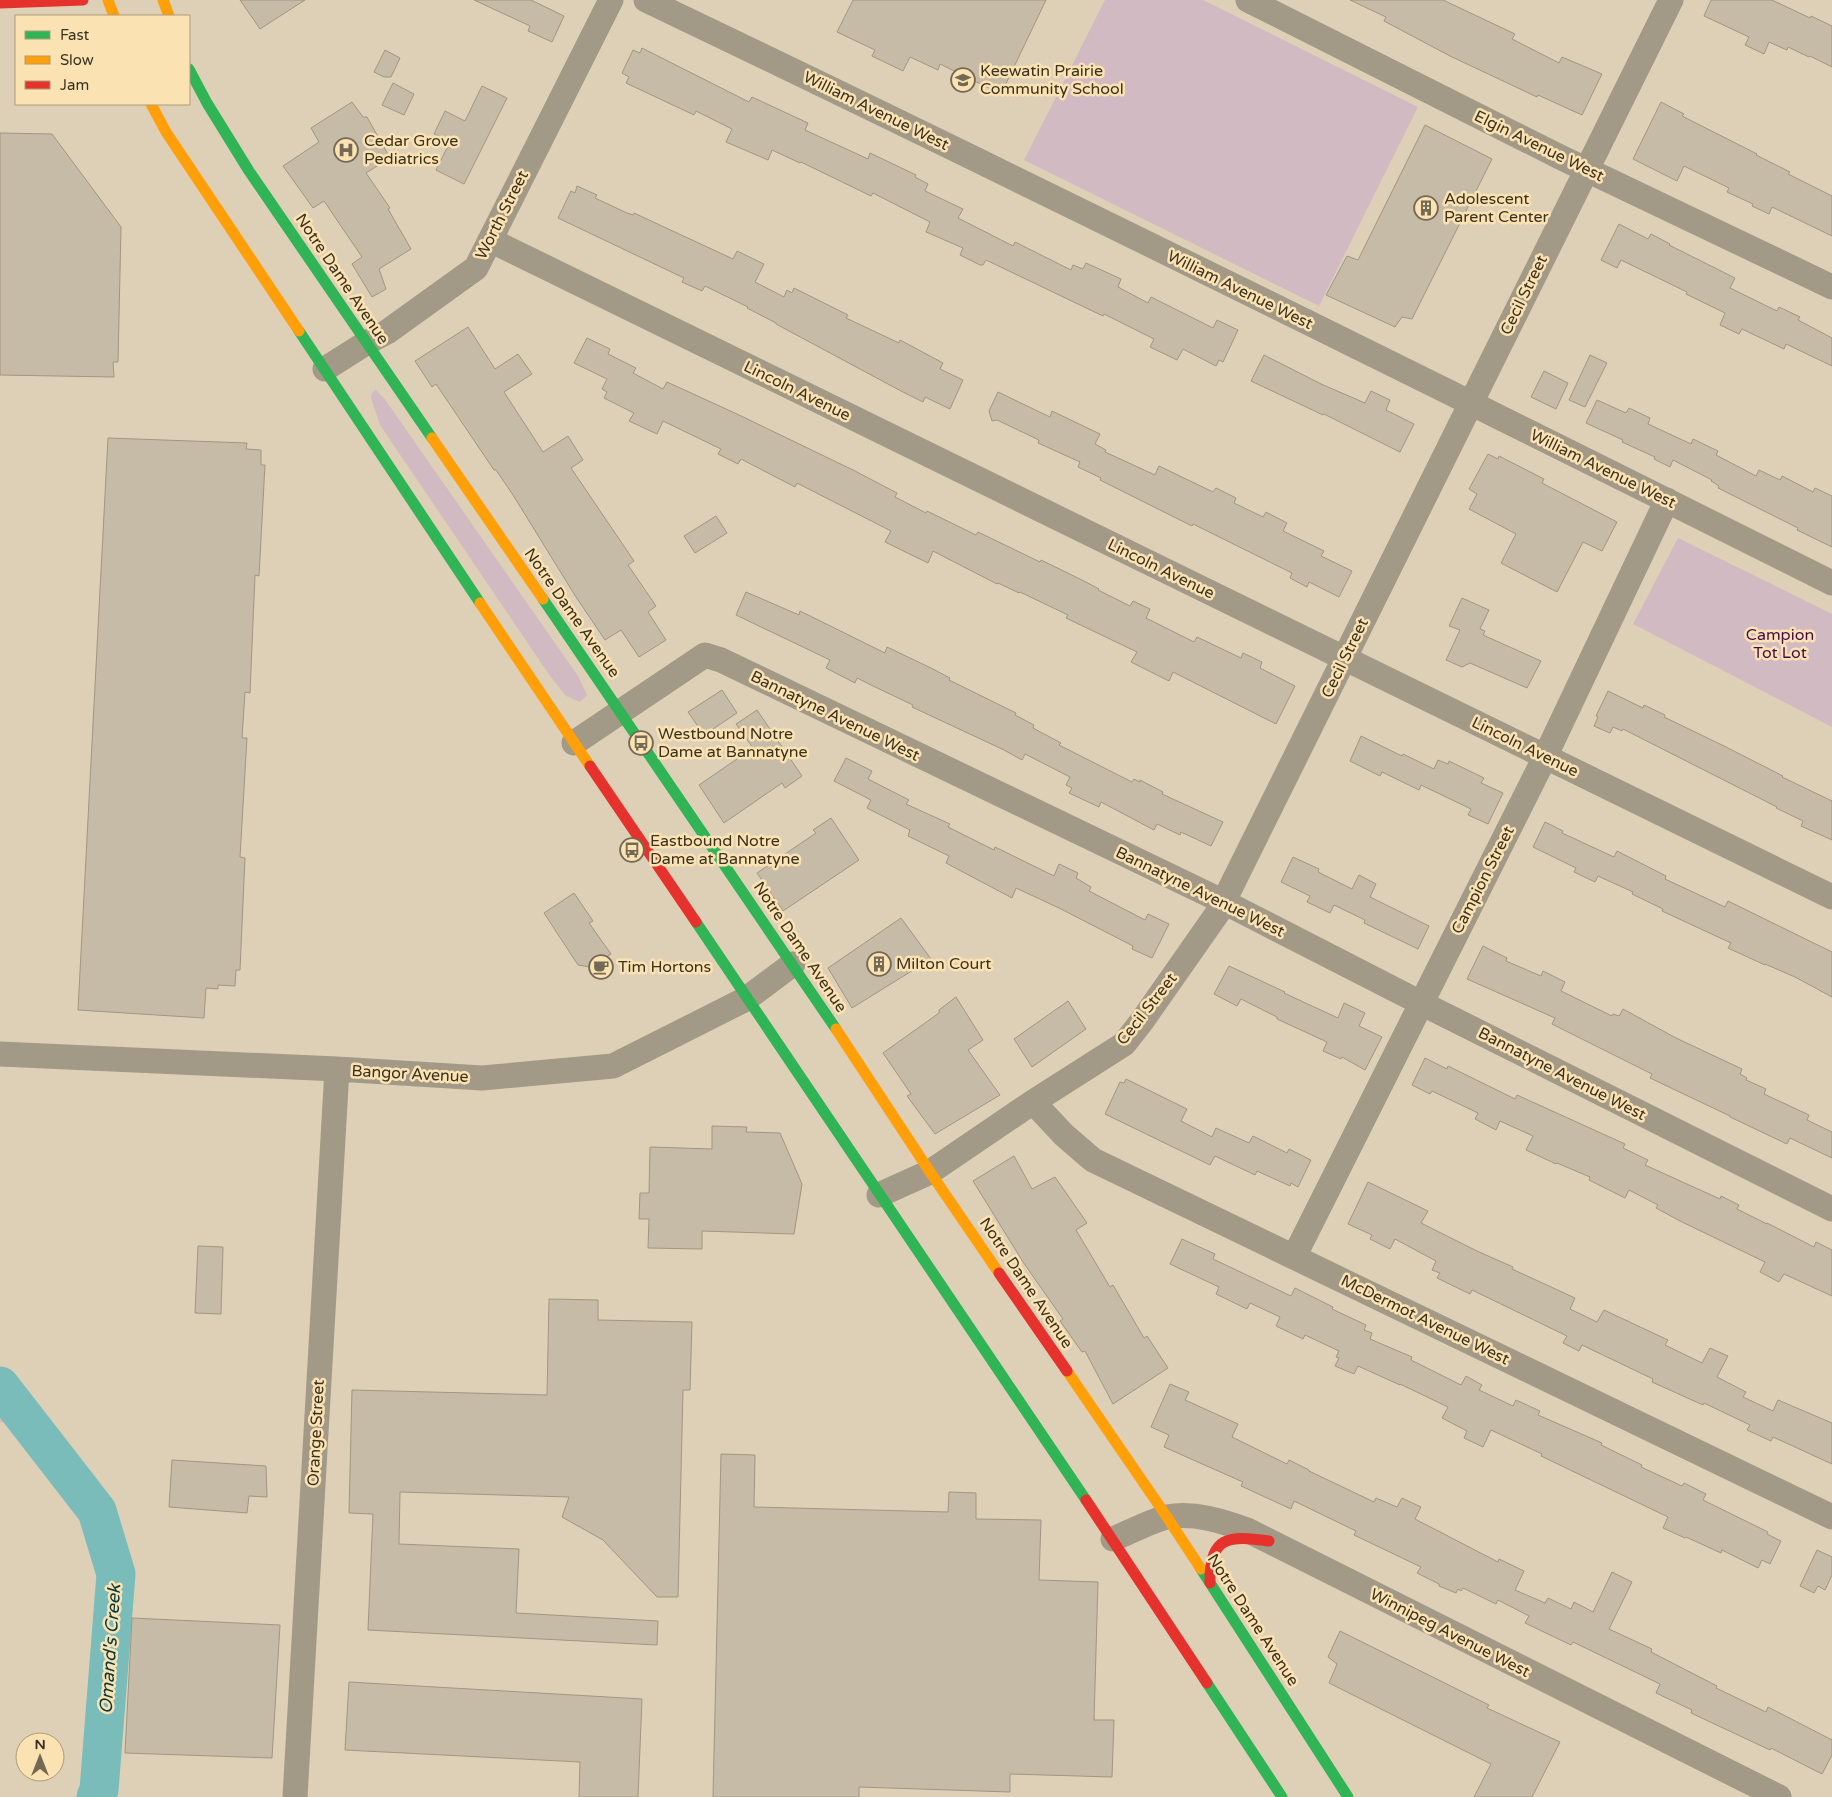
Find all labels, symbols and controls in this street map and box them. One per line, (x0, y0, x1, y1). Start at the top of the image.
legend (15, 15, 190, 105)
text: Fast (60, 26, 90, 44)
text: Slow (60, 51, 94, 69)
place label: Keewatin Prairie Community School (980, 61, 1124, 99)
street label: William Avenue West (800, 67, 952, 155)
school or university icon: Keewatin Prairie Community School (950, 67, 976, 93)
text: Jam (60, 76, 89, 94)
street label: Elgin Avenue West (1471, 106, 1607, 186)
place label: Cedar Grove Pediatrics (364, 131, 458, 169)
hospital icon: Cedar Grove Pediatrics (333, 137, 359, 163)
street label: Worth Street (471, 167, 533, 263)
place label: Adolescent Parent Center (1444, 189, 1550, 227)
building icon: Adolescent Parent Center (1413, 195, 1439, 221)
street label: Notre Dame Avenue (291, 210, 393, 348)
street label: William Avenue West (1164, 246, 1316, 334)
street label: Cecil Street (1496, 252, 1552, 338)
street label: Lincoln Avenue (740, 357, 854, 425)
street label: William Avenue West (1527, 425, 1679, 513)
street label: Lincoln Avenue (1104, 535, 1218, 603)
street label: Notre Dame Avenue (520, 544, 624, 682)
street label: Cecil Street (1317, 615, 1373, 701)
park label: Campion Tot Lot (1746, 625, 1814, 663)
street label: Bannatyne Avenue West (747, 666, 923, 766)
street label: Lincoln Avenue (1468, 713, 1582, 781)
place label: Westbound Notre Dame at Bannatyne (658, 724, 808, 762)
bus stop icon: Westbound Notre Dame at Bannatyne (628, 730, 654, 756)
street label: Campion Street (1447, 823, 1519, 937)
place label: Eastbound Notre Dame at Bannatyne (650, 831, 800, 869)
bus stop icon: Eastbound Notre Dame at Bannatyne (619, 837, 645, 863)
street label: Bannatyne Avenue West (1112, 842, 1288, 942)
street label: Notre Dame Avenue (749, 878, 851, 1016)
building icon: Milton Court (866, 951, 892, 977)
cafe icon: Tim Hortons (588, 954, 614, 980)
place label: Milton Court (896, 954, 991, 974)
place label: Tim Hortons (618, 957, 711, 977)
street label: Cecil Street (1113, 969, 1181, 1049)
street label: Bannatyne Avenue West (1475, 1023, 1649, 1125)
street label: Bangor Avenue (351, 1061, 469, 1087)
street label: Notre Dame Avenue (975, 1214, 1077, 1352)
street label: McDermot Avenue West (1337, 1270, 1513, 1370)
street label: Orange Street (303, 1379, 329, 1487)
street label: Notre Dame Avenue (1203, 1550, 1303, 1690)
water label: Omand's Creek (94, 1582, 126, 1715)
street label: Winnipeg Avenue West (1367, 1584, 1533, 1682)
north arrow (15, 1732, 65, 1782)
text: N (34, 1736, 46, 1753)

